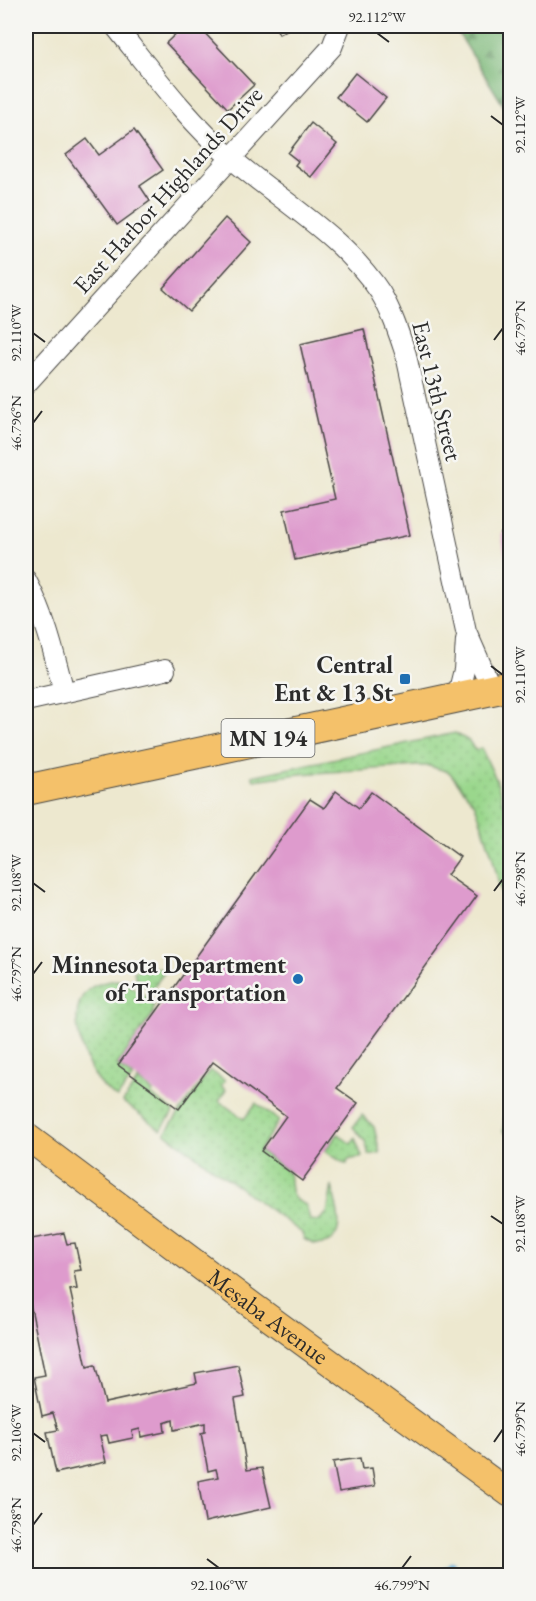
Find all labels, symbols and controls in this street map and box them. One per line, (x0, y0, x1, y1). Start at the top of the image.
text: 92.112°W (348, 7, 406, 26)
street label: East Harbor Highlands Drive (66, 79, 269, 300)
text: 92.112°W (510, 96, 529, 154)
text: 46.797°N (510, 300, 529, 356)
text: 92.110°W (6, 304, 25, 362)
street label: East 13th Street (405, 318, 470, 464)
text: 46.796°N (6, 395, 25, 451)
text: 92.110°W (510, 646, 529, 704)
place label: Central Ent & 13 St (275, 649, 393, 708)
marker: Central Ent & 13 St (398, 672, 412, 686)
road number: MN 194 (222, 719, 314, 757)
text: 46.798°N (510, 851, 529, 907)
text: 92.108°W (6, 854, 25, 912)
text: 46.797°N (6, 946, 25, 1002)
place label: Minnesota Department of Transportation (51, 949, 286, 1008)
marker: Minnesota Department of Transportation (291, 972, 305, 986)
text: 92.108°W (510, 1195, 529, 1253)
street label: Mesaba Avenue (201, 1261, 335, 1371)
text: 46.799°N (510, 1401, 529, 1457)
text: 92.106°W (6, 1404, 25, 1462)
text: 46.798°N (6, 1497, 25, 1553)
text: 92.106°W (190, 1575, 248, 1594)
text: 46.799°N (374, 1575, 430, 1594)

